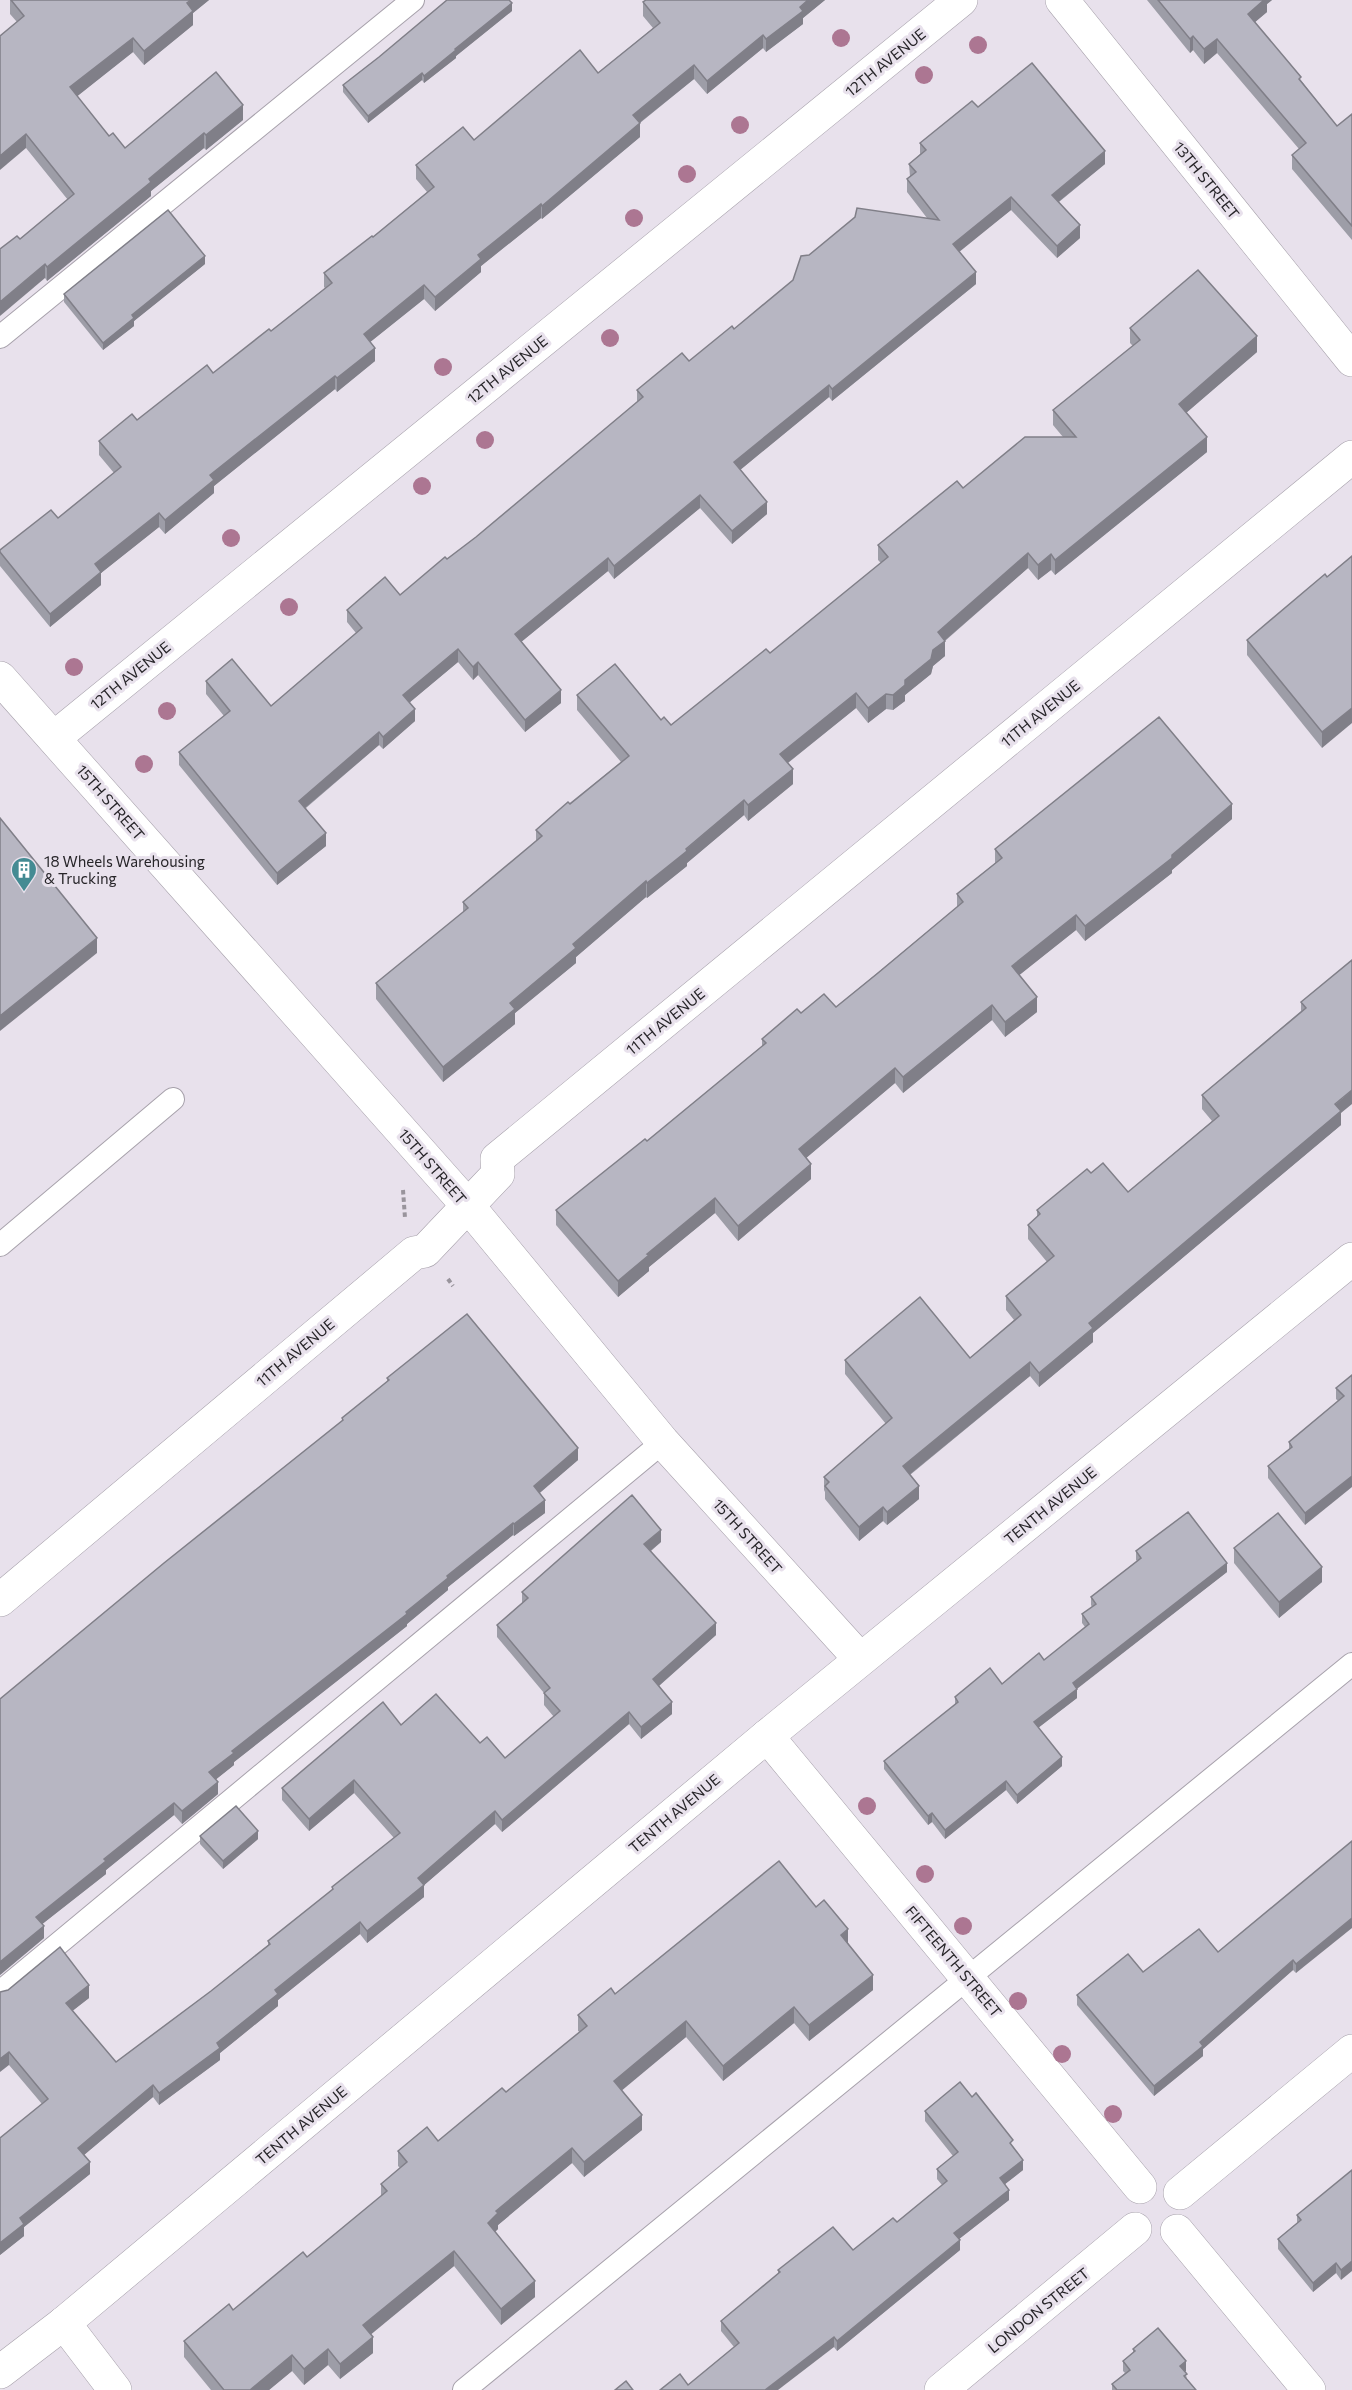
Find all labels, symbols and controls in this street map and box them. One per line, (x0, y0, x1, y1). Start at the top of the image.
street label: 12TH AVENUE (841, 24, 929, 100)
street label: 13TH STREET (1170, 138, 1244, 222)
street label: 12TH AVENUE (463, 331, 551, 407)
street label: 12TH AVENUE (86, 637, 174, 713)
street label: 11TH AVENUE (997, 676, 1083, 750)
street label: 15TH STREET (73, 761, 149, 844)
place label: 18 Wheels Warehousing & Trucking (44, 852, 205, 887)
building icon: 18 Wheels Warehousing & Trucking (9, 855, 39, 893)
street label: 11TH AVENUE (622, 984, 708, 1058)
street label: 15TH STREET (395, 1125, 471, 1208)
street label: 11TH AVENUE (252, 1314, 338, 1390)
street label: TENTH AVENUE (1000, 1462, 1100, 1548)
street label: 15TH STREET (710, 1495, 786, 1577)
street label: TENTH AVENUE (625, 1770, 723, 1856)
street label: FIFTEENTH STREET (902, 1902, 1006, 2021)
street label: TENTH AVENUE (252, 2082, 350, 2168)
street label: LONDON STREET (984, 2263, 1093, 2356)

